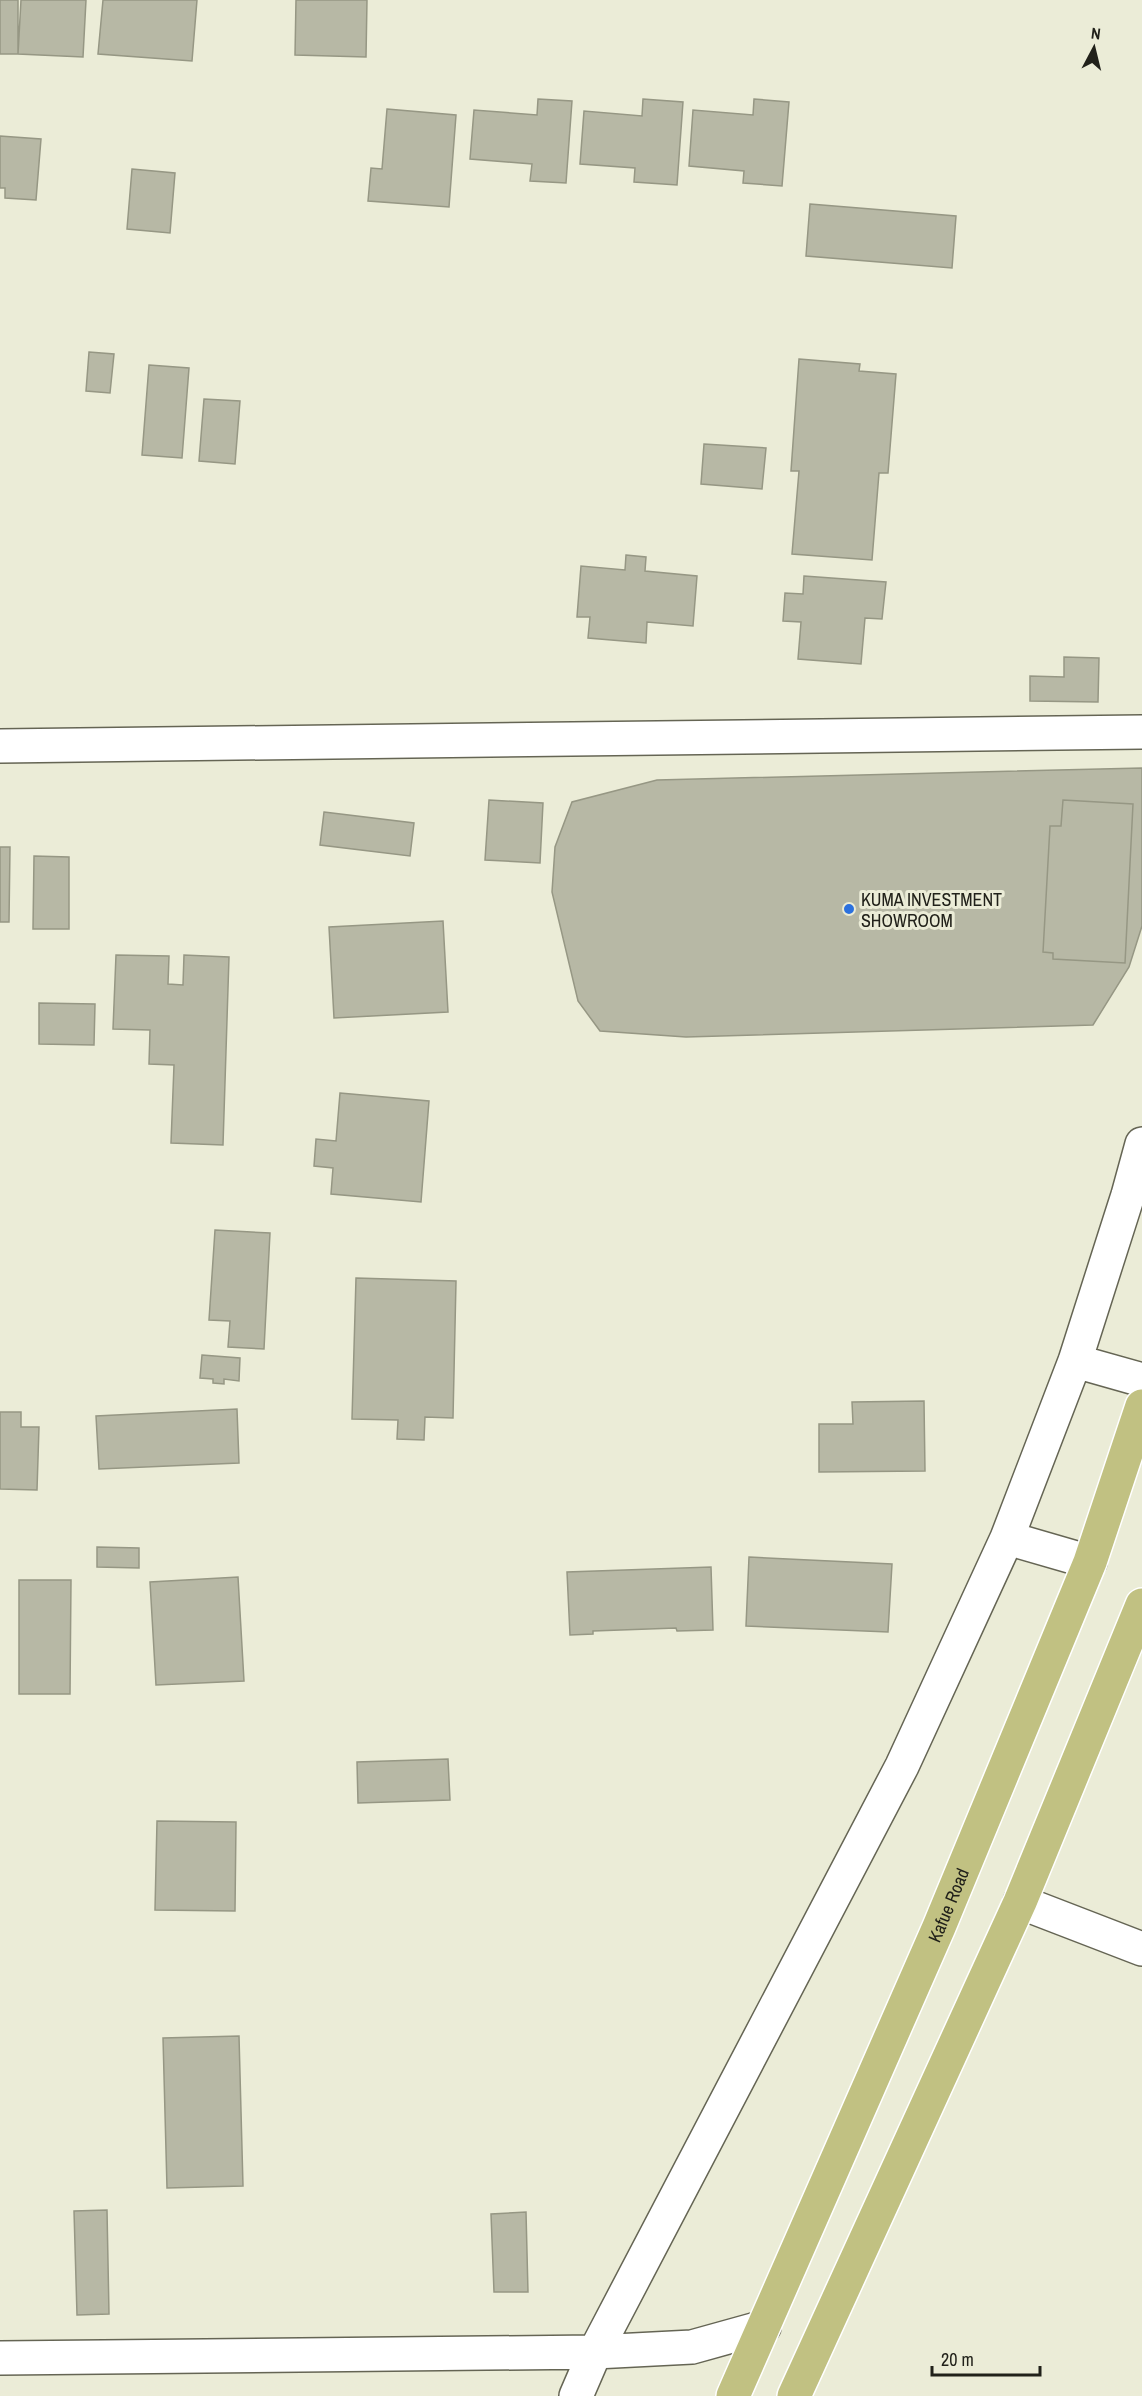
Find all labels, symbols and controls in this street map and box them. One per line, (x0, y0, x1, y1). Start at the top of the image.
north arrow (1064, 18, 1124, 78)
text: N (1090, 22, 1102, 45)
place label: KUMA INVESTMENT SHOWROOM (861, 887, 1002, 933)
marker: KUMA INVESTMENT SHOWROOM (842, 902, 856, 916)
street label: Kafue Road (921, 1864, 975, 1946)
scale bar (932, 2339, 1040, 2377)
text: 20 m (941, 2347, 974, 2372)

